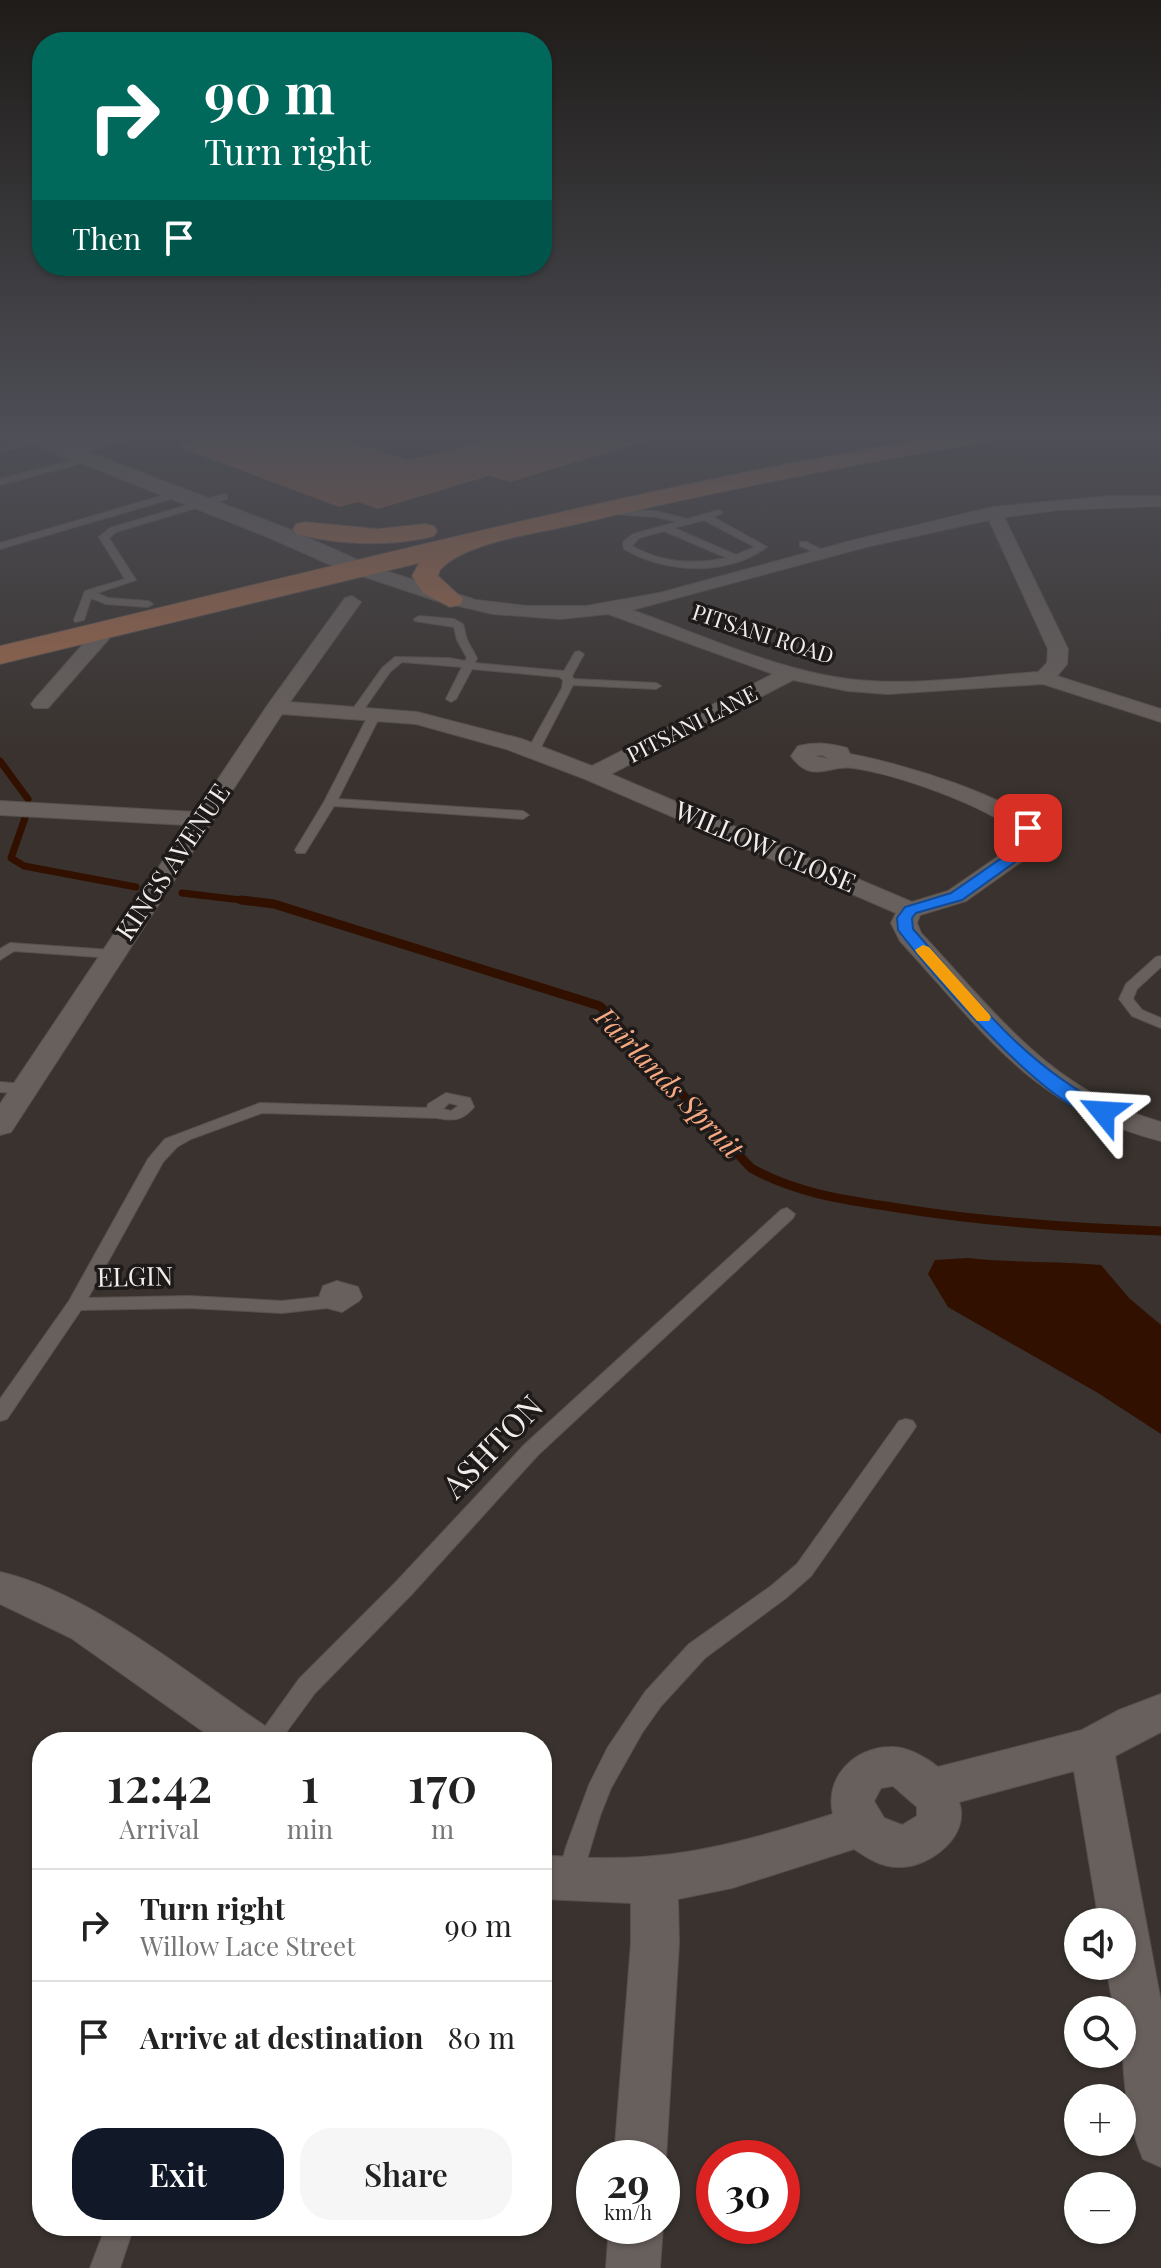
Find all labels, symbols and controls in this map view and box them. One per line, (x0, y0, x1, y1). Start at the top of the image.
text: 90 m (204, 54, 335, 129)
icon: right (72, 64, 176, 168)
text: Turn right (204, 126, 371, 174)
icon: arrive (157, 216, 201, 260)
text: Then (72, 218, 141, 258)
street label: PITSANI ROAD (689, 596, 838, 670)
street label: PITSANI LANE (621, 677, 762, 769)
street label: KINGS AVENUE (107, 776, 237, 946)
street label: WILLOW CLOSE (669, 791, 861, 900)
pin (994, 794, 1062, 862)
icon: arrive (1006, 806, 1050, 850)
water label: Fairlands Spruit (587, 997, 753, 1167)
position arrow (1061, 1070, 1145, 1154)
street label: ELGIN (96, 1257, 174, 1294)
street label: ASHTON (431, 1384, 551, 1507)
text: 12:42 (107, 1751, 212, 1815)
text: 1 (301, 1751, 319, 1815)
text: 170 (408, 1751, 477, 1815)
text: Arrival (119, 1811, 199, 1846)
text: min (287, 1811, 333, 1846)
text: m (431, 1811, 454, 1846)
text: Turn right (140, 1888, 285, 1928)
icon: right (72, 1903, 116, 1947)
text: 90 m (445, 1905, 512, 1945)
map controls (1064, 1908, 1136, 2244)
button: sound (1064, 1908, 1136, 1980)
text: Willow Lace Street (140, 1928, 355, 1963)
button: search (1064, 1996, 1136, 2068)
icon: arrive (72, 2015, 116, 2059)
text: Arrive at destination (140, 2017, 423, 2057)
text: 80 m (447, 2017, 515, 2057)
button: + (1064, 2084, 1136, 2156)
button: Exit (72, 2128, 284, 2220)
button: Share (300, 2128, 512, 2220)
speed limit sign: 30 (696, 2140, 800, 2244)
text: 29 (606, 2155, 650, 2208)
button: − (1064, 2172, 1136, 2244)
text: km/h (604, 2198, 652, 2225)

